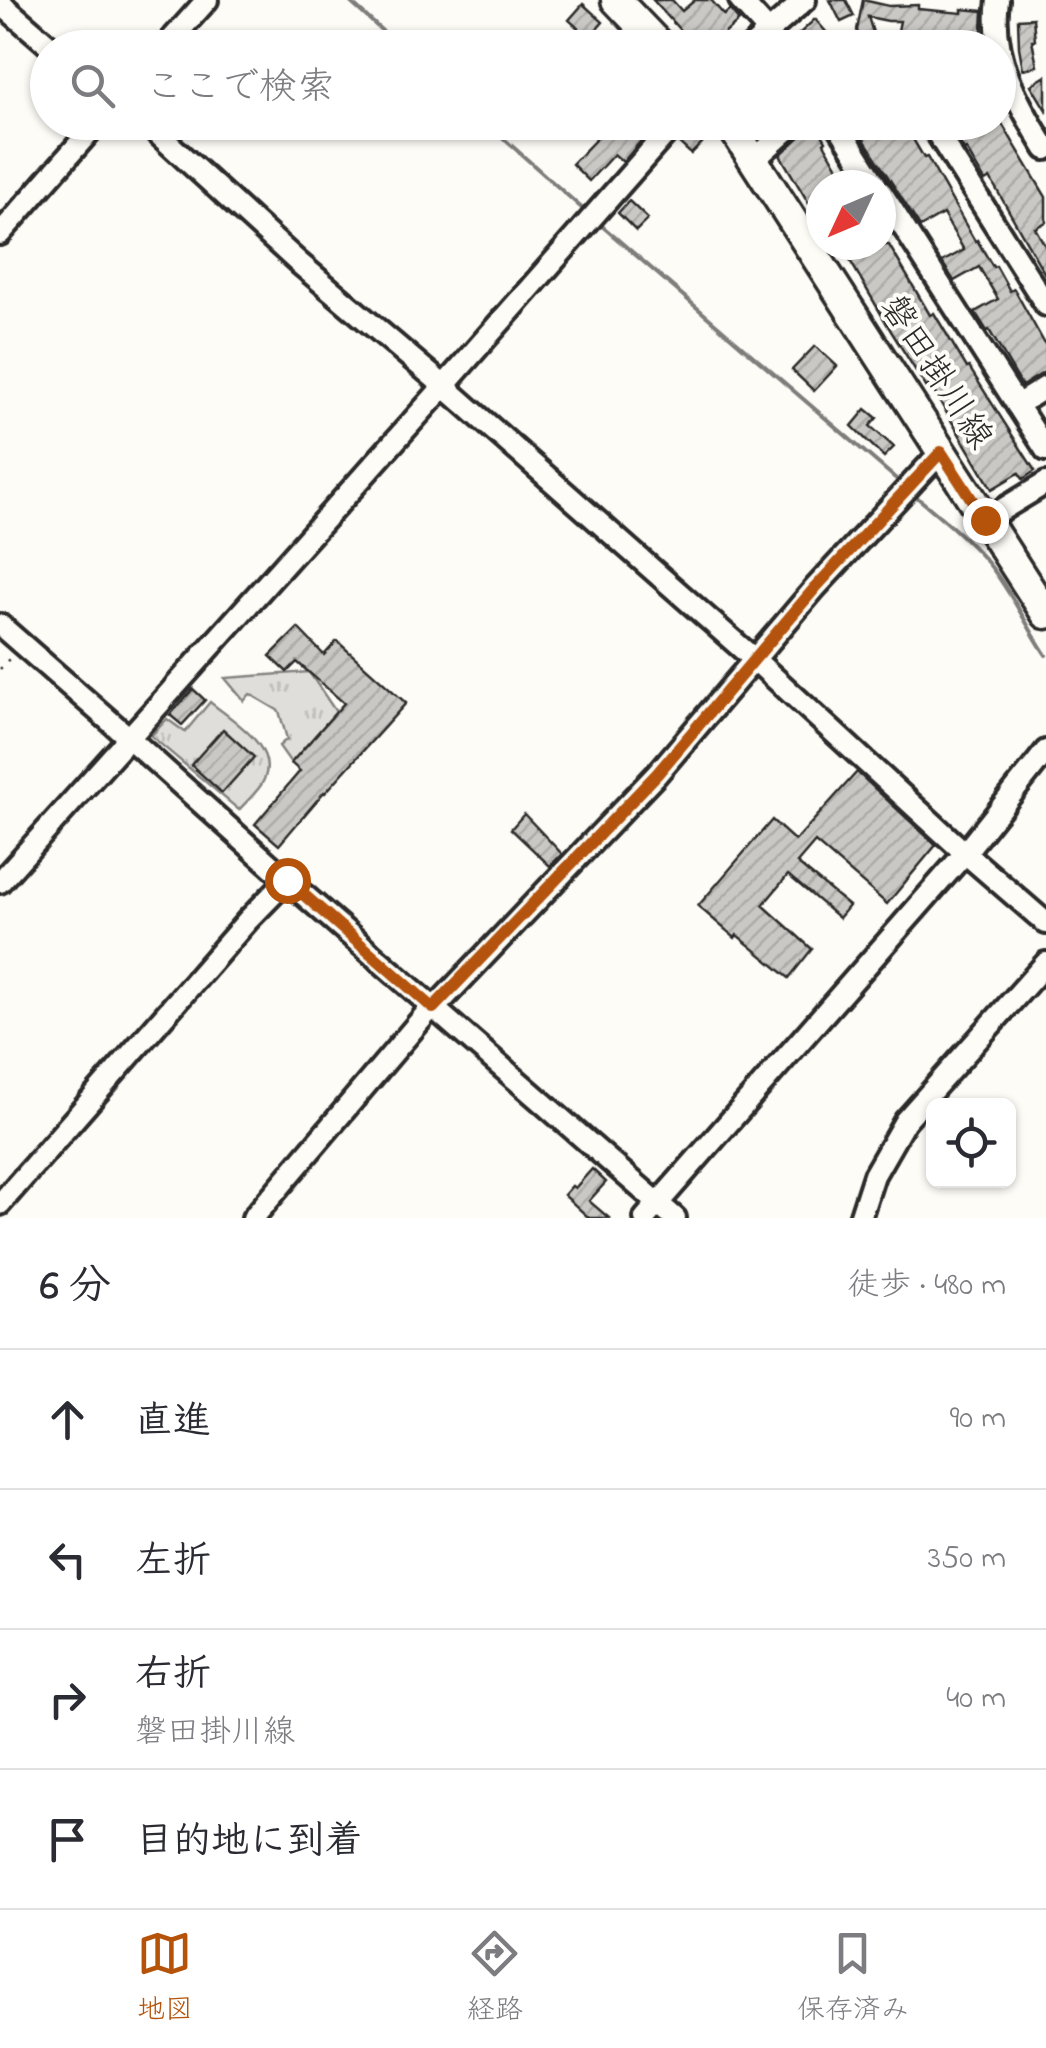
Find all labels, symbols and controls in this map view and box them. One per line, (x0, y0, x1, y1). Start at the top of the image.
search box (30, 30, 1016, 140)
icon: search (65, 58, 120, 113)
text: ここで検索 (145, 61, 335, 117)
north arrow (806, 170, 896, 260)
street label: 磐田掛川線 (866, 286, 1004, 460)
route end (963, 498, 1009, 544)
route start (265, 858, 311, 904)
map controls (926, 1098, 1016, 1188)
button: locate (926, 1098, 1016, 1188)
text: 6 分 (40, 1257, 111, 1318)
text: 徒歩 · 480 m (847, 1263, 1006, 1310)
icon: ahead (40, 1392, 95, 1447)
text: 直進 (135, 1395, 211, 1451)
text: 90 m (950, 1396, 1006, 1443)
icon: left (40, 1532, 95, 1587)
text: 左折 (135, 1535, 211, 1591)
text: 350 m (928, 1536, 1006, 1583)
text: 右折 (135, 1648, 211, 1704)
icon: right (40, 1672, 95, 1727)
text: 40 m (946, 1676, 1006, 1723)
text: 磐田掛川線 (135, 1710, 295, 1757)
icon: arrive (40, 1812, 95, 1867)
text: 目的地に到着 (135, 1815, 363, 1871)
tab: 地図 (137, 1926, 193, 2032)
tab: 経路 (467, 1926, 523, 2032)
tab: 保存済み (797, 1926, 909, 2032)

